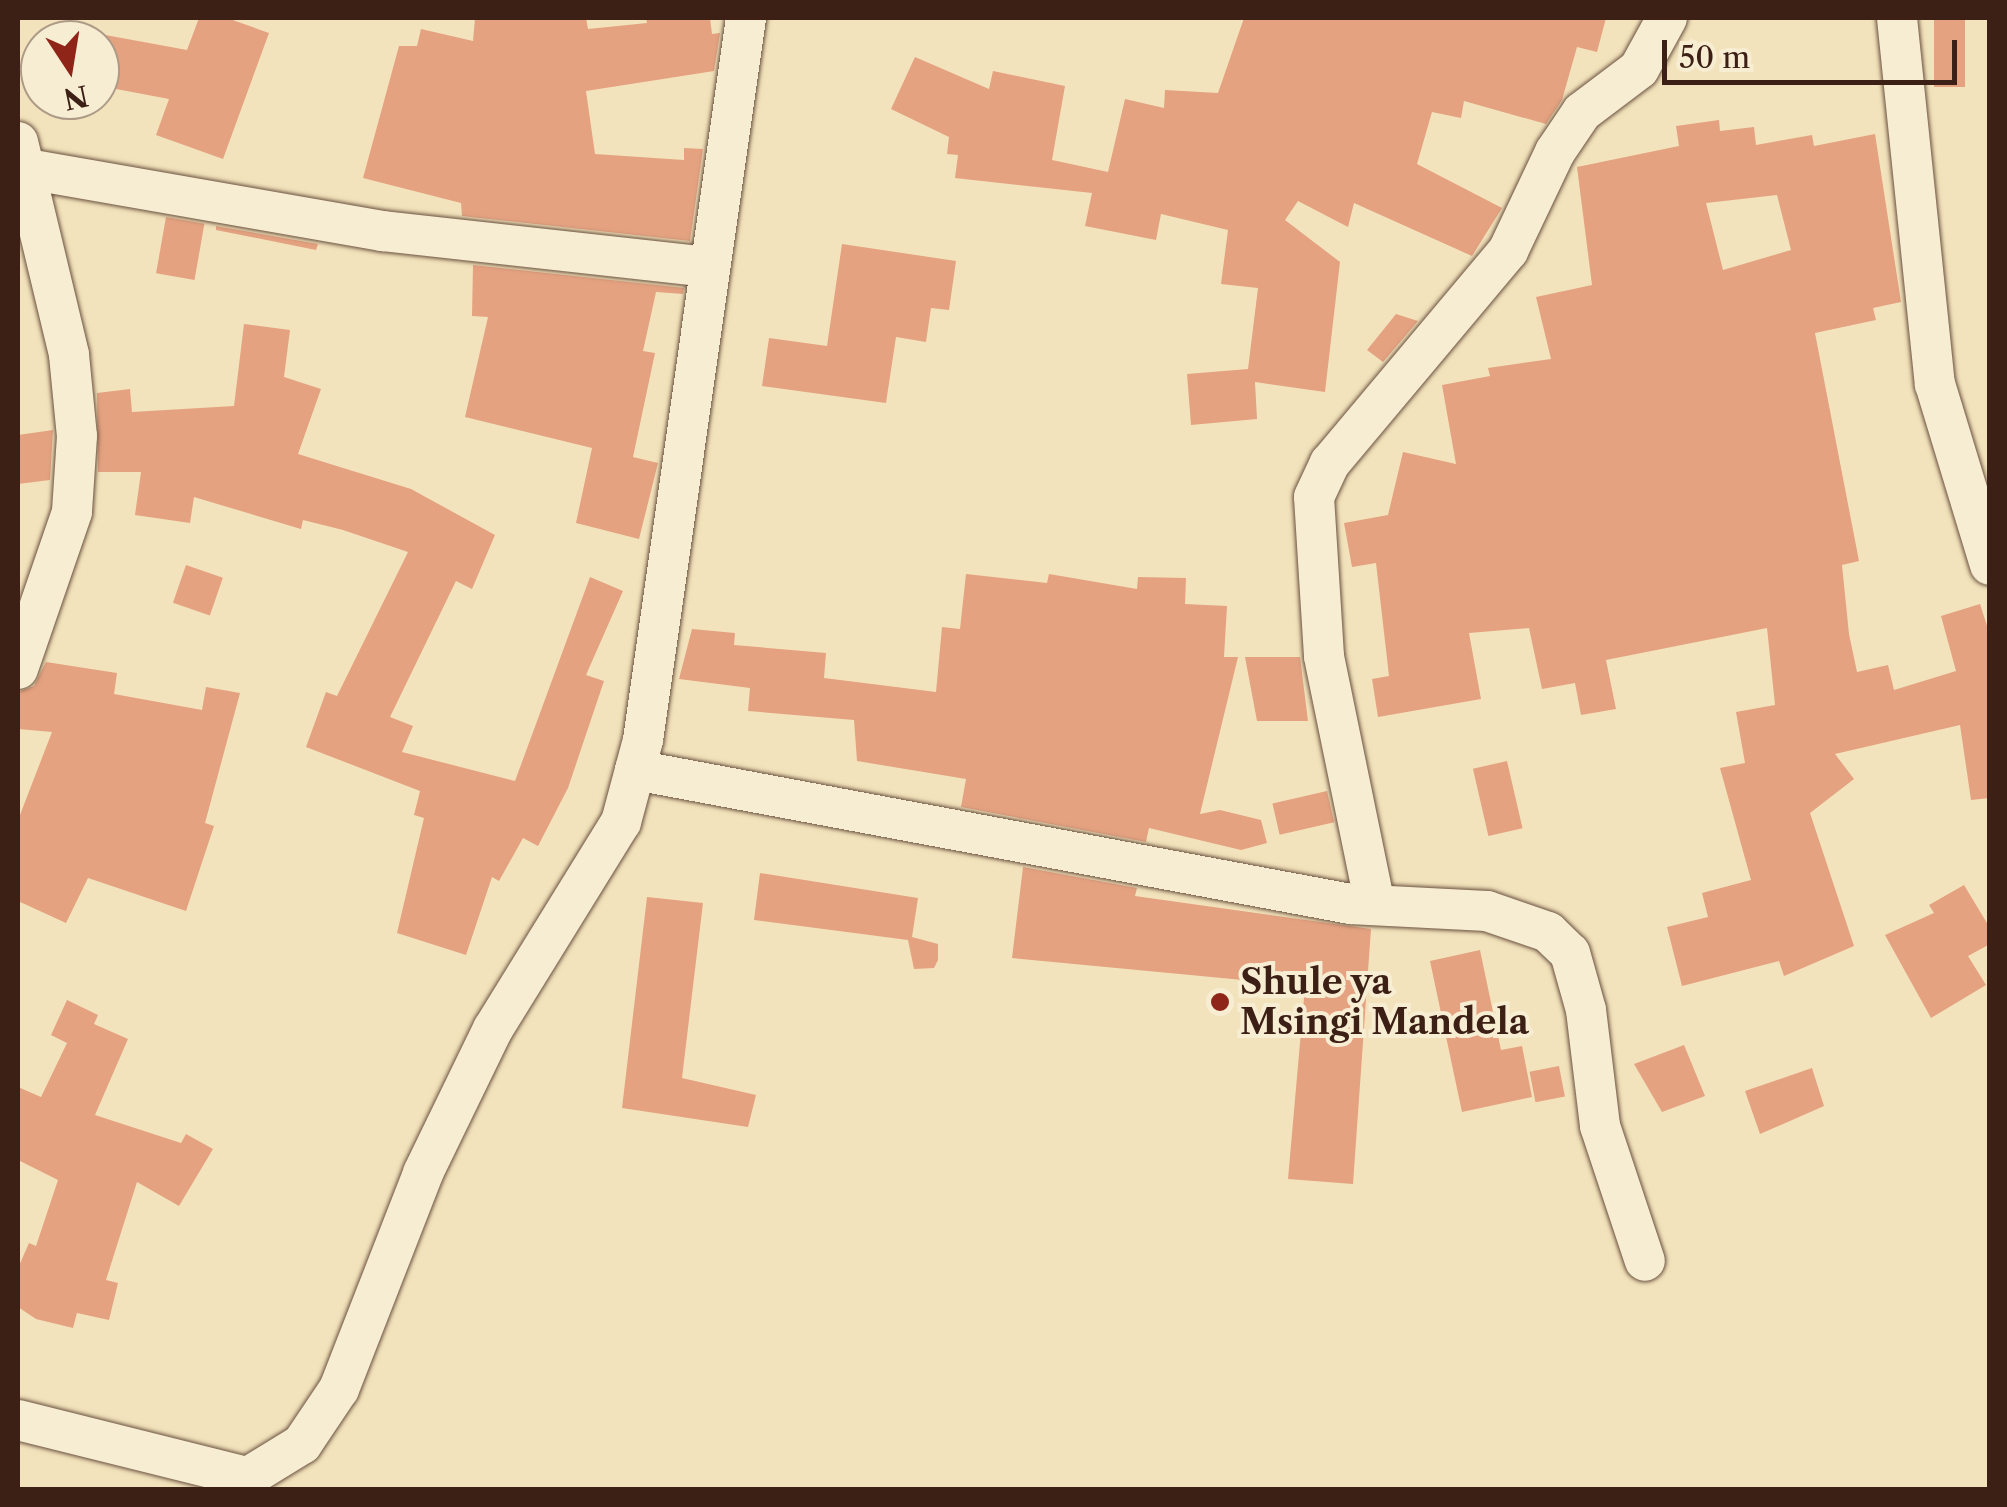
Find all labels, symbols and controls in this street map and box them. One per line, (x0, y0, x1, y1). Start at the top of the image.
north arrow (20, 20, 120, 120)
scale bar (1667, 20, 1962, 82)
text: 50 m (1679, 39, 1750, 76)
text: N (60, 78, 91, 117)
place label: Shule ya Msingi Mandela (1240, 961, 1529, 1043)
marker: Shule ya Msingi Mandela (1209, 991, 1231, 1013)

